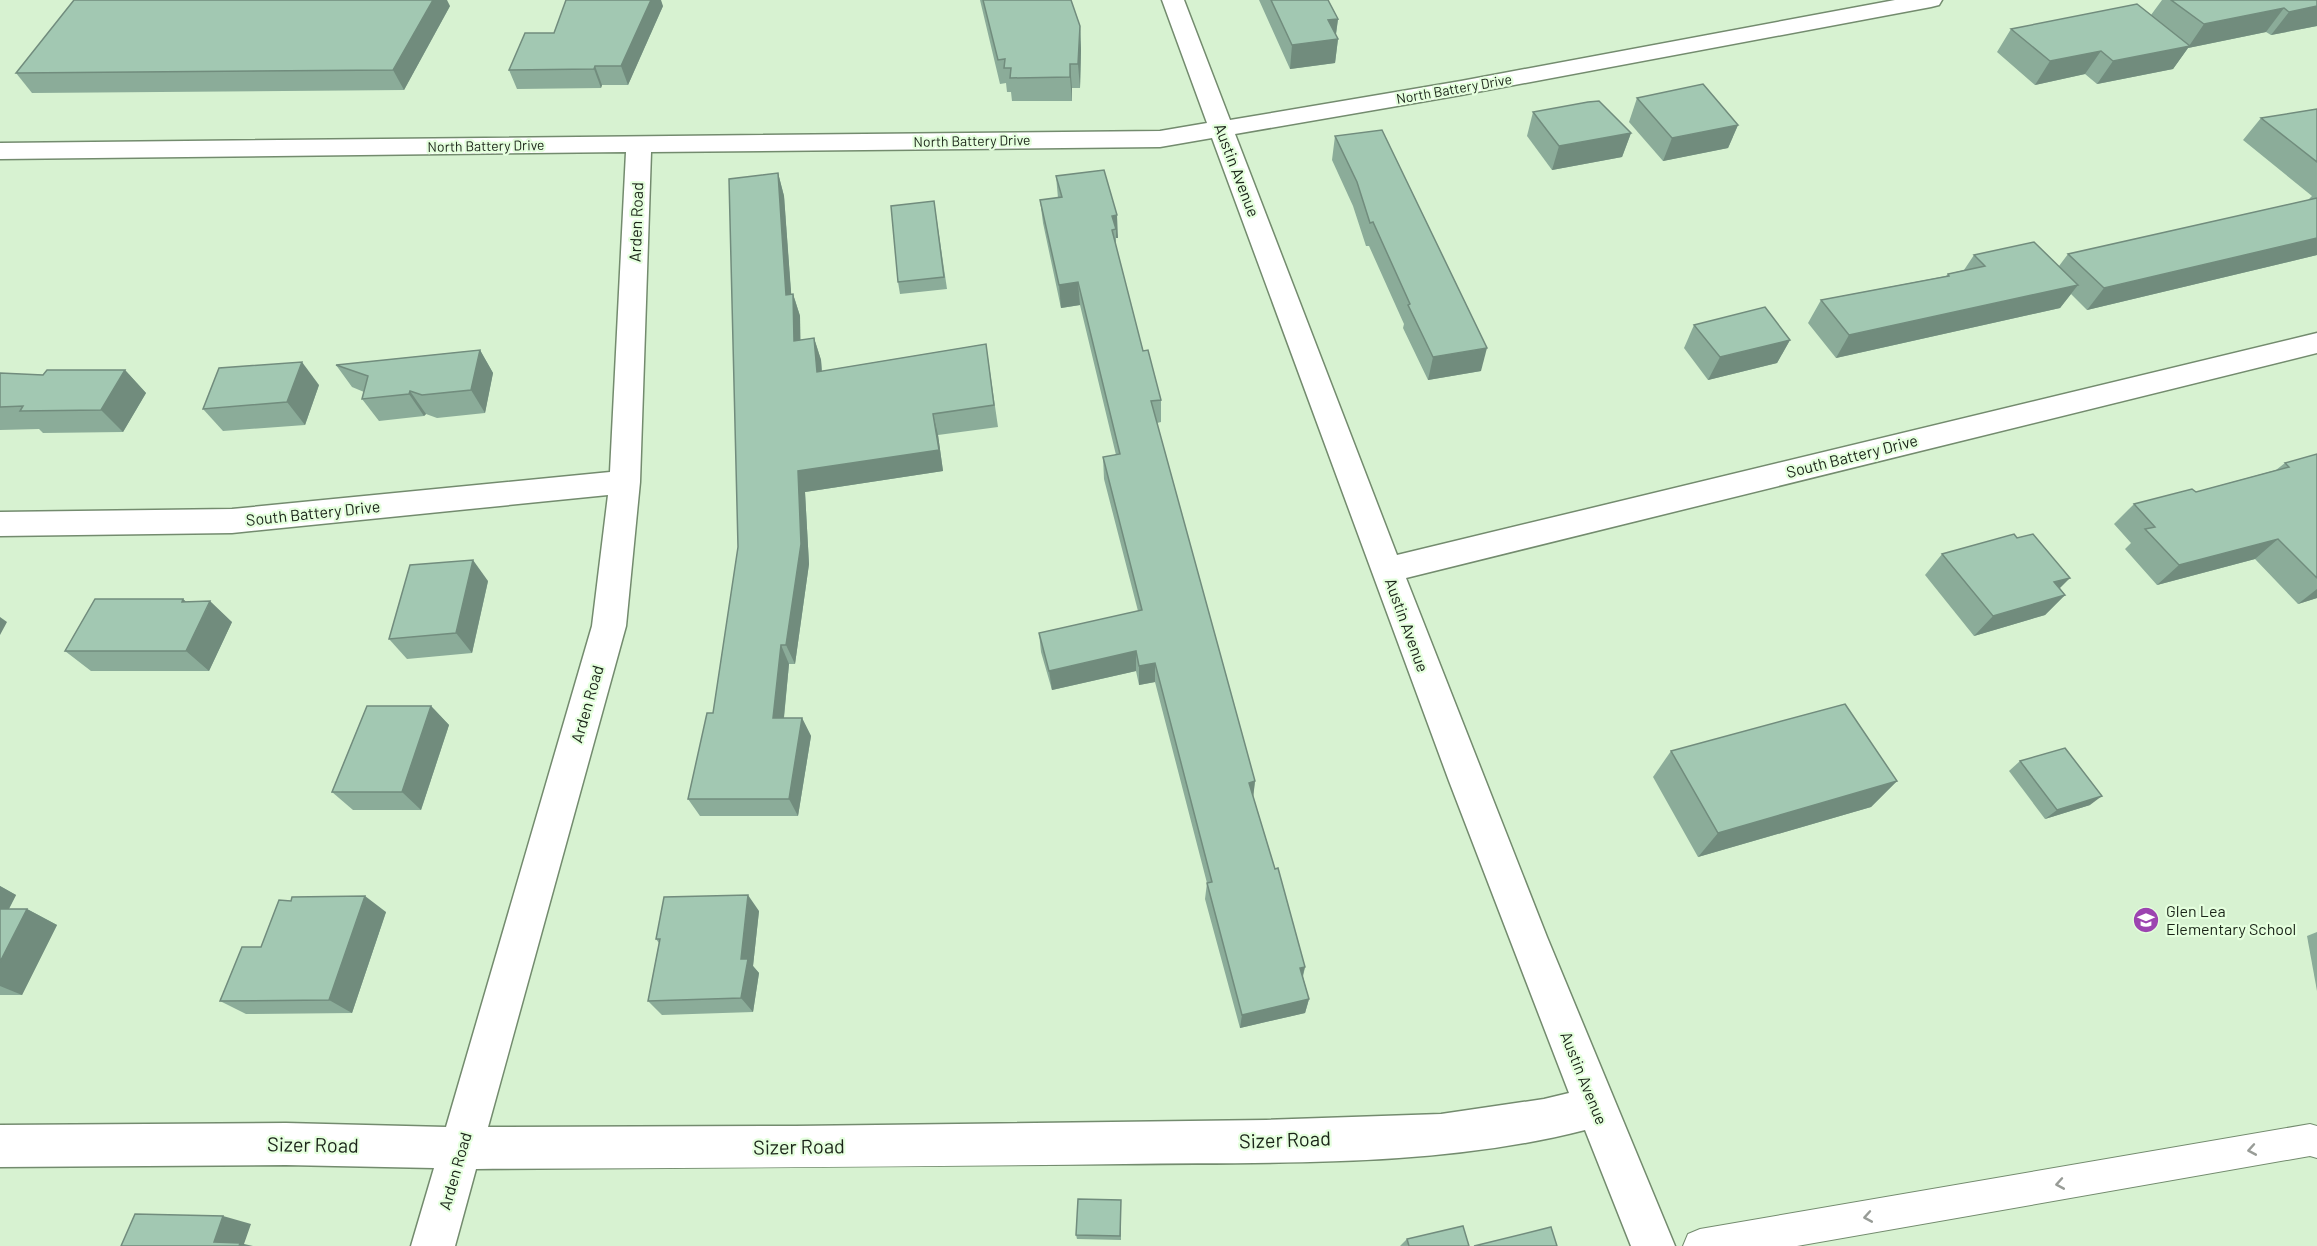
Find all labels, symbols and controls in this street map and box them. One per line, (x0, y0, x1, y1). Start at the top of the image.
street label: North Battery Drive (1395, 70, 1513, 107)
street label: Austin Avenue (1211, 120, 1264, 219)
street label: North Battery Drive (913, 131, 1031, 150)
street label: North Battery Drive (427, 136, 545, 155)
street label: Arden Road (625, 182, 646, 262)
street label: South Battery Drive (1784, 430, 1920, 481)
street label: South Battery Drive (245, 496, 381, 529)
street label: Austin Avenue (1382, 575, 1433, 674)
street label: Arden Road (566, 663, 607, 745)
place label: Glen Lea Elementary School (2166, 901, 2296, 938)
school or university icon: Glen Lea Elementary School (2131, 905, 2161, 935)
street label: Austin Avenue (1557, 1029, 1612, 1127)
street label: Sizer Road (1239, 1125, 1331, 1153)
street label: Arden Road (434, 1130, 475, 1212)
street label: Sizer Road (267, 1131, 359, 1157)
street label: Sizer Road (753, 1133, 845, 1159)
one-way arrow (2247, 1144, 2257, 1156)
one-way arrow (2055, 1177, 2065, 1189)
one-way arrow (1863, 1210, 1873, 1223)

